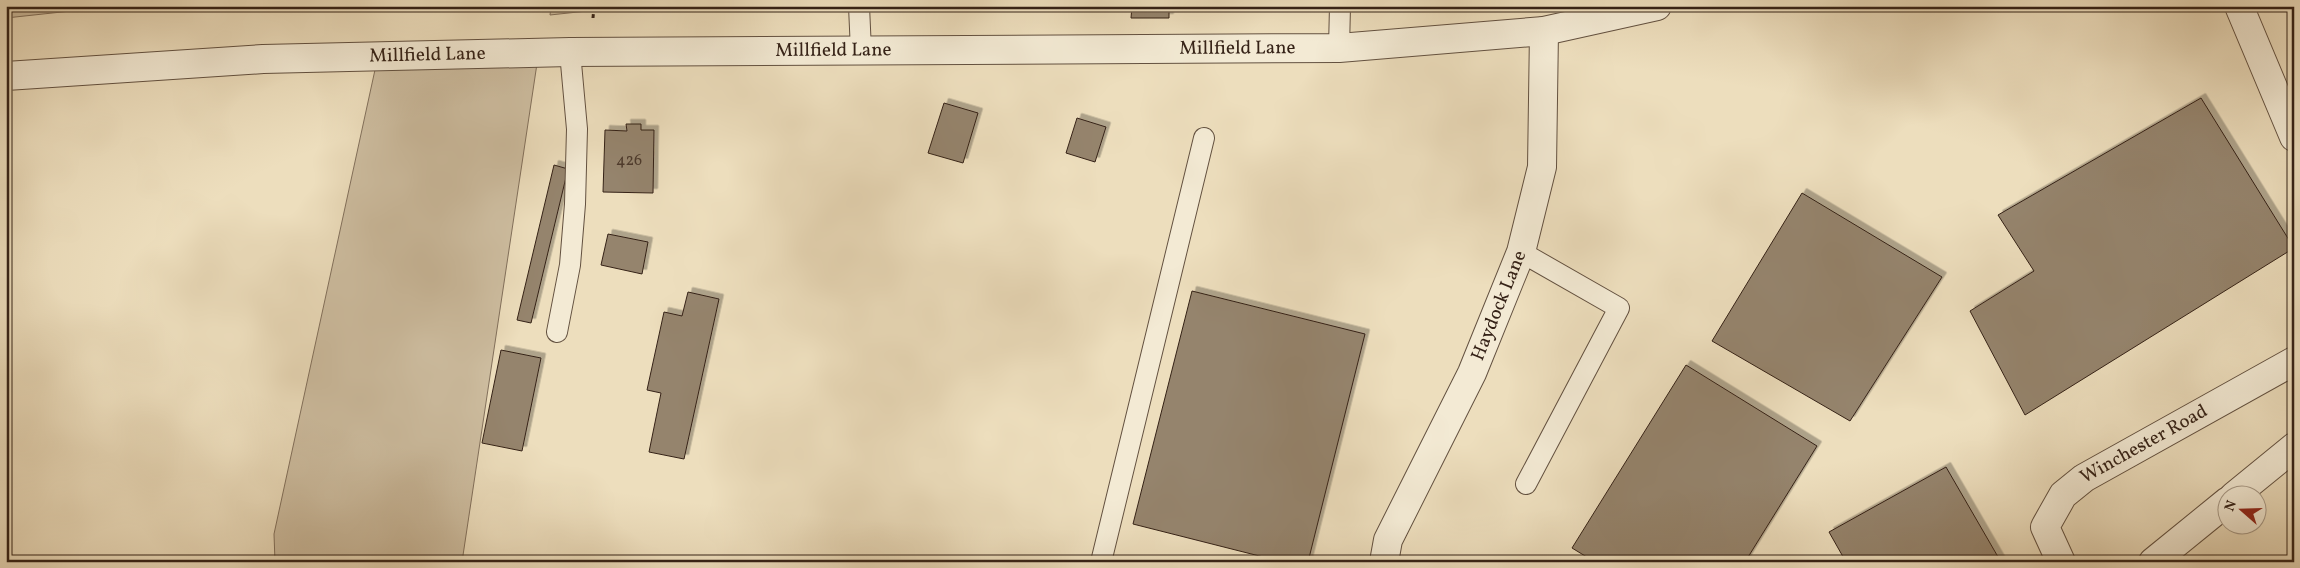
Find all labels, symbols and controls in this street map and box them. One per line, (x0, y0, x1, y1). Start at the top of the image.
street label: Millfield Lane (1179, 35, 1296, 62)
street label: Millfield Lane (775, 37, 892, 64)
street label: Millfield Lane (369, 41, 486, 70)
house number: 426 (616, 150, 642, 172)
street label: Haydock Lane (1465, 247, 1533, 365)
street label: Winchester Road (2076, 399, 2213, 491)
north arrow (2218, 486, 2268, 536)
text: N (2221, 498, 2242, 514)

